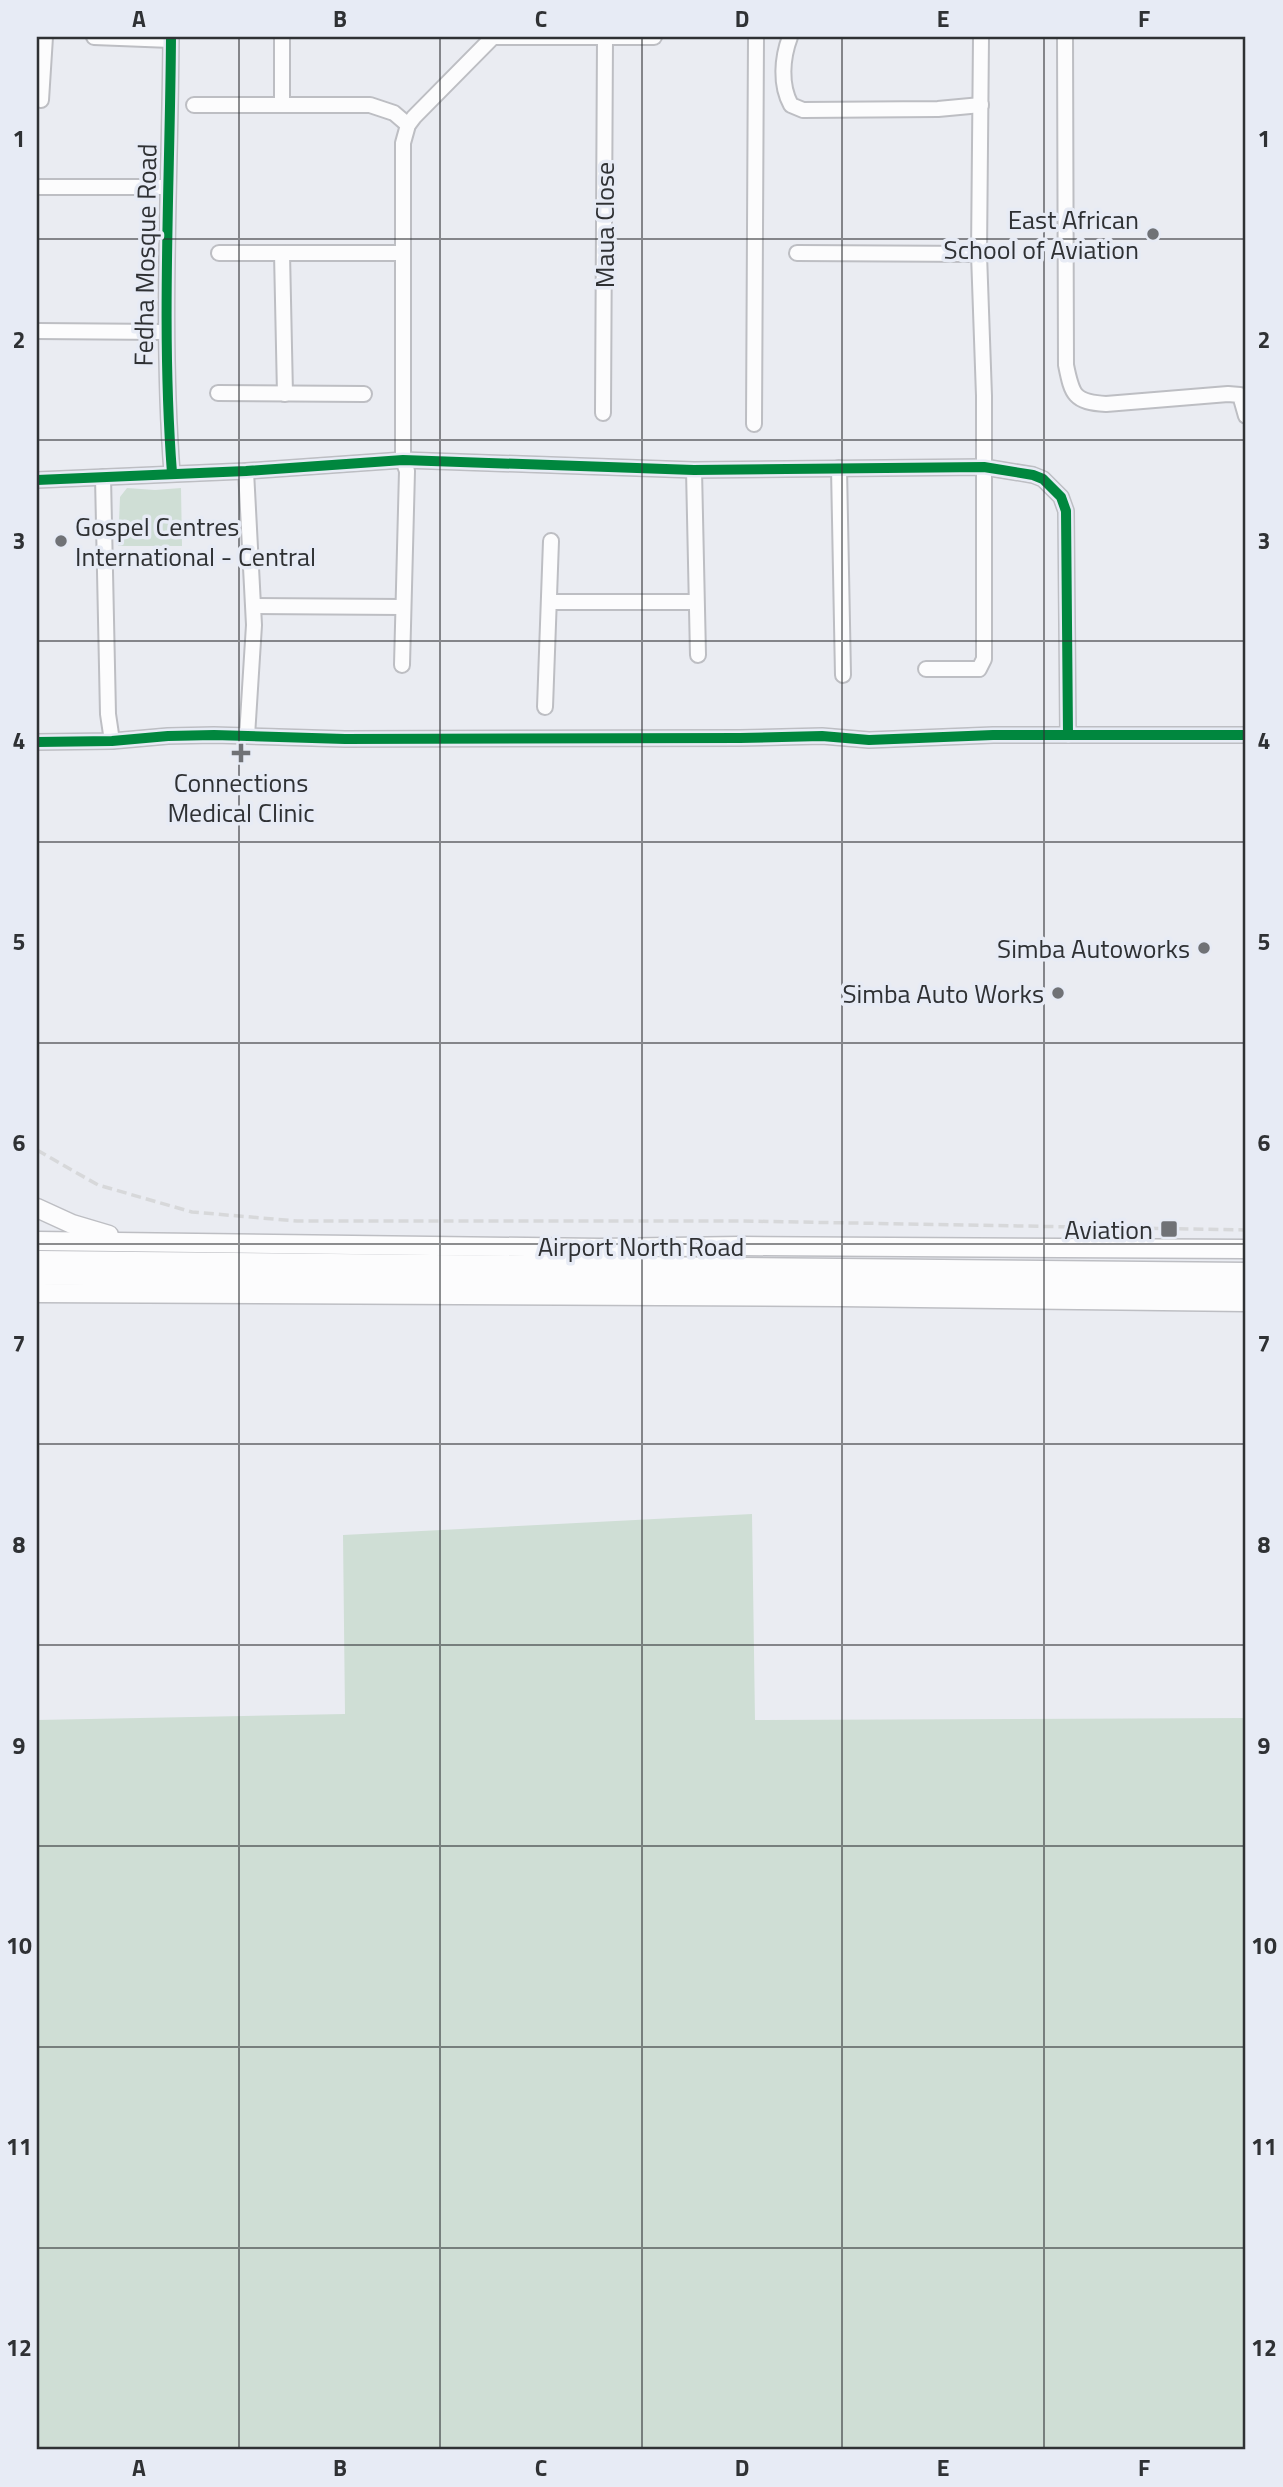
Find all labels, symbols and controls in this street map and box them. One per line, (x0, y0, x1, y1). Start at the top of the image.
text: A (132, 1, 146, 36)
text: B (333, 1, 347, 36)
text: C (535, 1, 547, 36)
text: D (735, 1, 749, 36)
text: E (937, 1, 949, 36)
text: F (1138, 1, 1150, 36)
text: 1 (13, 121, 25, 156)
text: 1 (1258, 121, 1270, 156)
street label: Fedha Mosque Road (124, 143, 166, 367)
street label: Maua Close (585, 162, 624, 288)
place label: East African School of Aviation (944, 200, 1139, 269)
marker: East African School of Aviation (1145, 226, 1161, 242)
text: 2 (13, 322, 25, 357)
text: 2 (1258, 322, 1270, 357)
place label: Gospel Centres International - Central (75, 507, 316, 576)
text: 3 (13, 523, 25, 558)
text: 3 (1258, 523, 1270, 558)
marker: Gospel Centres International - Central (53, 533, 69, 549)
text: 4 (13, 723, 25, 758)
text: 4 (1258, 723, 1270, 758)
marker: Connections Medical Clinic (231, 743, 251, 763)
place label: Connections Medical Clinic (167, 763, 315, 832)
text: 5 (13, 924, 25, 959)
text: 5 (1258, 924, 1270, 959)
place label: Simba Autoworks (997, 929, 1190, 968)
marker: Simba Autoworks (1196, 940, 1212, 956)
place label: Simba Auto Works (842, 974, 1044, 1013)
marker: Simba Auto Works (1050, 985, 1066, 1001)
text: 6 (13, 1125, 26, 1160)
text: 6 (1258, 1125, 1271, 1160)
place label: Aviation (1064, 1210, 1153, 1249)
marker: Aviation (1159, 1219, 1179, 1239)
street label: Airport North Road (538, 1227, 744, 1266)
text: 7 (13, 1326, 25, 1361)
text: 7 (1258, 1326, 1270, 1361)
text: 8 (13, 1527, 26, 1562)
text: 8 (1258, 1527, 1271, 1562)
text: 9 (13, 1728, 26, 1763)
text: 9 (1258, 1728, 1271, 1763)
text: 10 (6, 1928, 32, 1963)
text: 10 (1251, 1928, 1277, 1963)
text: 11 (6, 2129, 32, 2164)
text: 11 (1251, 2129, 1277, 2164)
text: 12 (6, 2330, 32, 2365)
text: 12 (1251, 2330, 1277, 2365)
text: A (132, 2450, 146, 2485)
text: B (333, 2450, 347, 2485)
text: C (535, 2450, 547, 2485)
text: D (735, 2450, 749, 2485)
text: E (937, 2450, 949, 2485)
text: F (1138, 2450, 1150, 2485)

